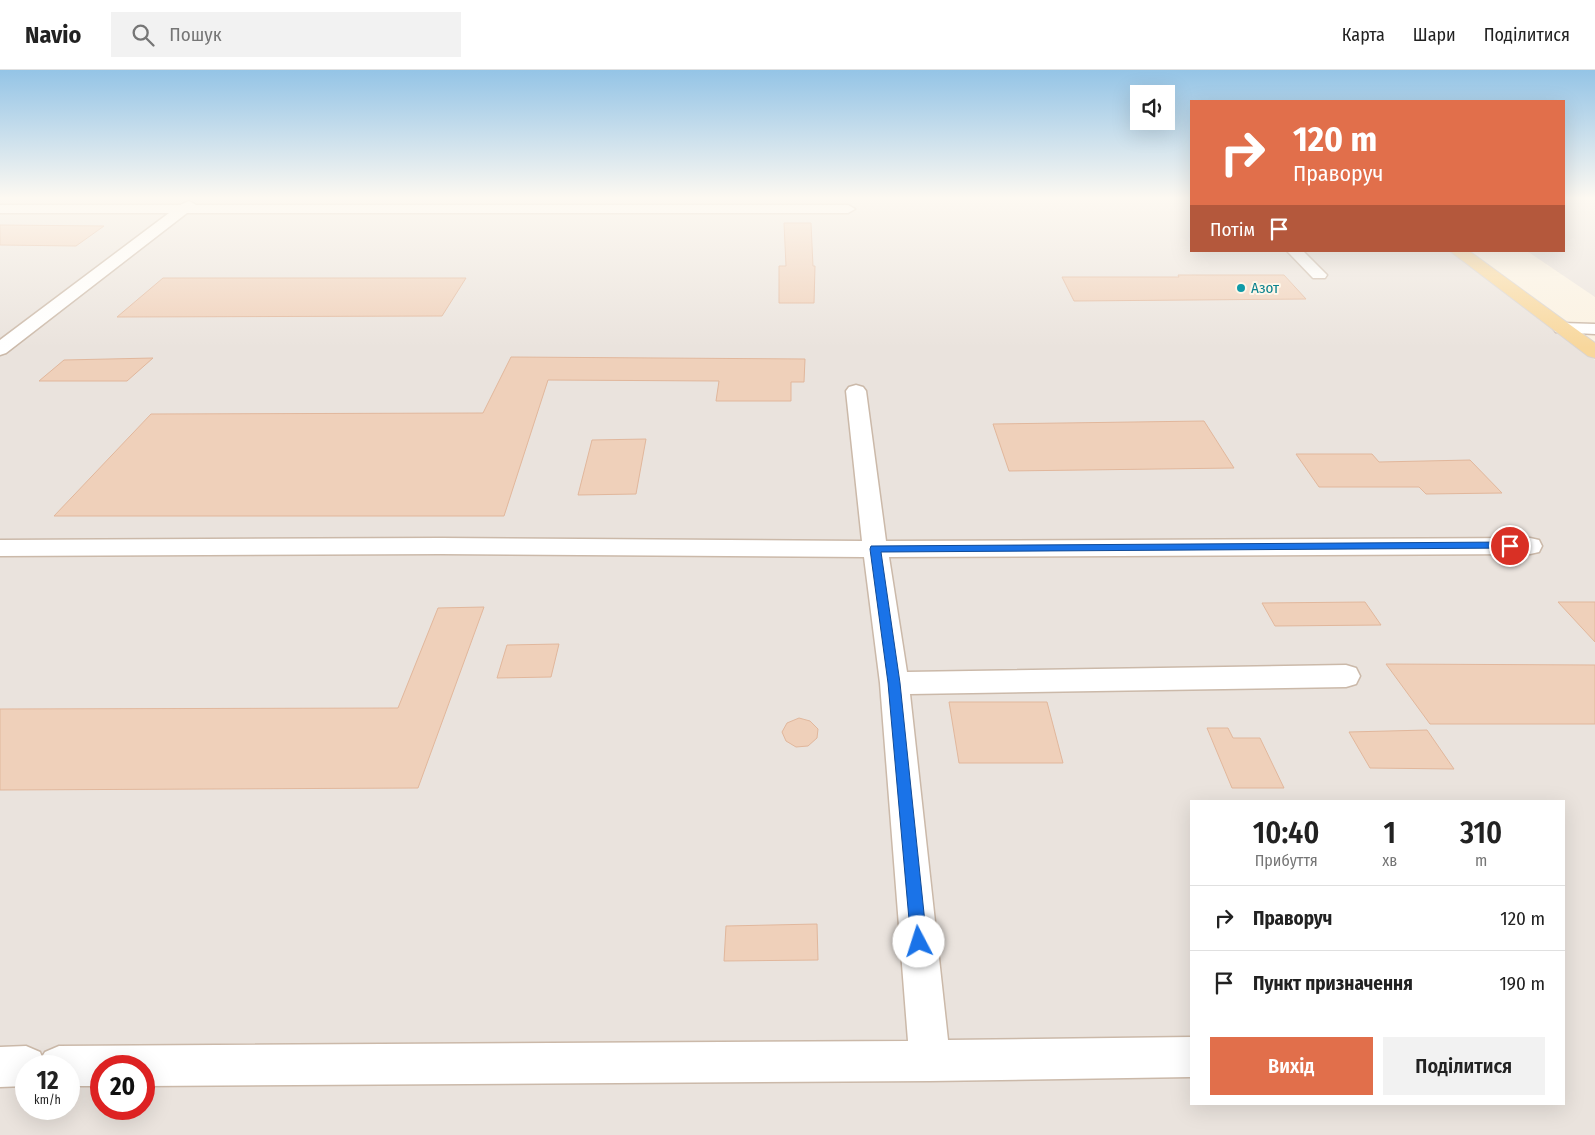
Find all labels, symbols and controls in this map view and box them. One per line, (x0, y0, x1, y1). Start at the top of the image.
search box (111, 12, 461, 57)
text: Navio (25, 21, 81, 49)
icon: search (129, 21, 157, 49)
text: Пошук (169, 23, 222, 46)
text: Карта (1342, 24, 1385, 46)
text: Шари (1413, 24, 1456, 46)
text: Поділитися (1484, 24, 1570, 46)
map controls (1130, 85, 1175, 130)
button: sound (1130, 85, 1175, 130)
text: 120 m (1293, 118, 1377, 160)
icon: right (1210, 120, 1275, 185)
text: Праворуч (1293, 160, 1383, 187)
icon: arrive (1265, 215, 1293, 243)
text: Потім (1210, 218, 1255, 241)
place label: Азот (1251, 279, 1280, 297)
marker: Азот (1235, 282, 1247, 294)
pin (1489, 525, 1531, 567)
icon: arrive (1496, 532, 1524, 560)
text: 10:40 (1253, 815, 1319, 851)
text: 1 (1384, 815, 1396, 851)
text: 310 (1460, 815, 1502, 851)
text: Прибуття (1255, 851, 1318, 870)
text: хв (1382, 851, 1397, 870)
text: m (1475, 851, 1487, 870)
icon: right (1210, 904, 1238, 932)
text: Праворуч (1253, 907, 1332, 930)
text: 120 m (1500, 907, 1545, 930)
position arrow (892, 915, 944, 967)
icon: arrive (1210, 969, 1238, 997)
text: Пункт призначення (1253, 972, 1413, 995)
text: 190 m (1499, 972, 1545, 995)
button: Вихід (1210, 1037, 1373, 1095)
button: Поділитися (1383, 1037, 1545, 1095)
speed limit sign: 20 (90, 1055, 155, 1120)
text: 12 (36, 1066, 59, 1096)
text: km/h (34, 1093, 61, 1107)

